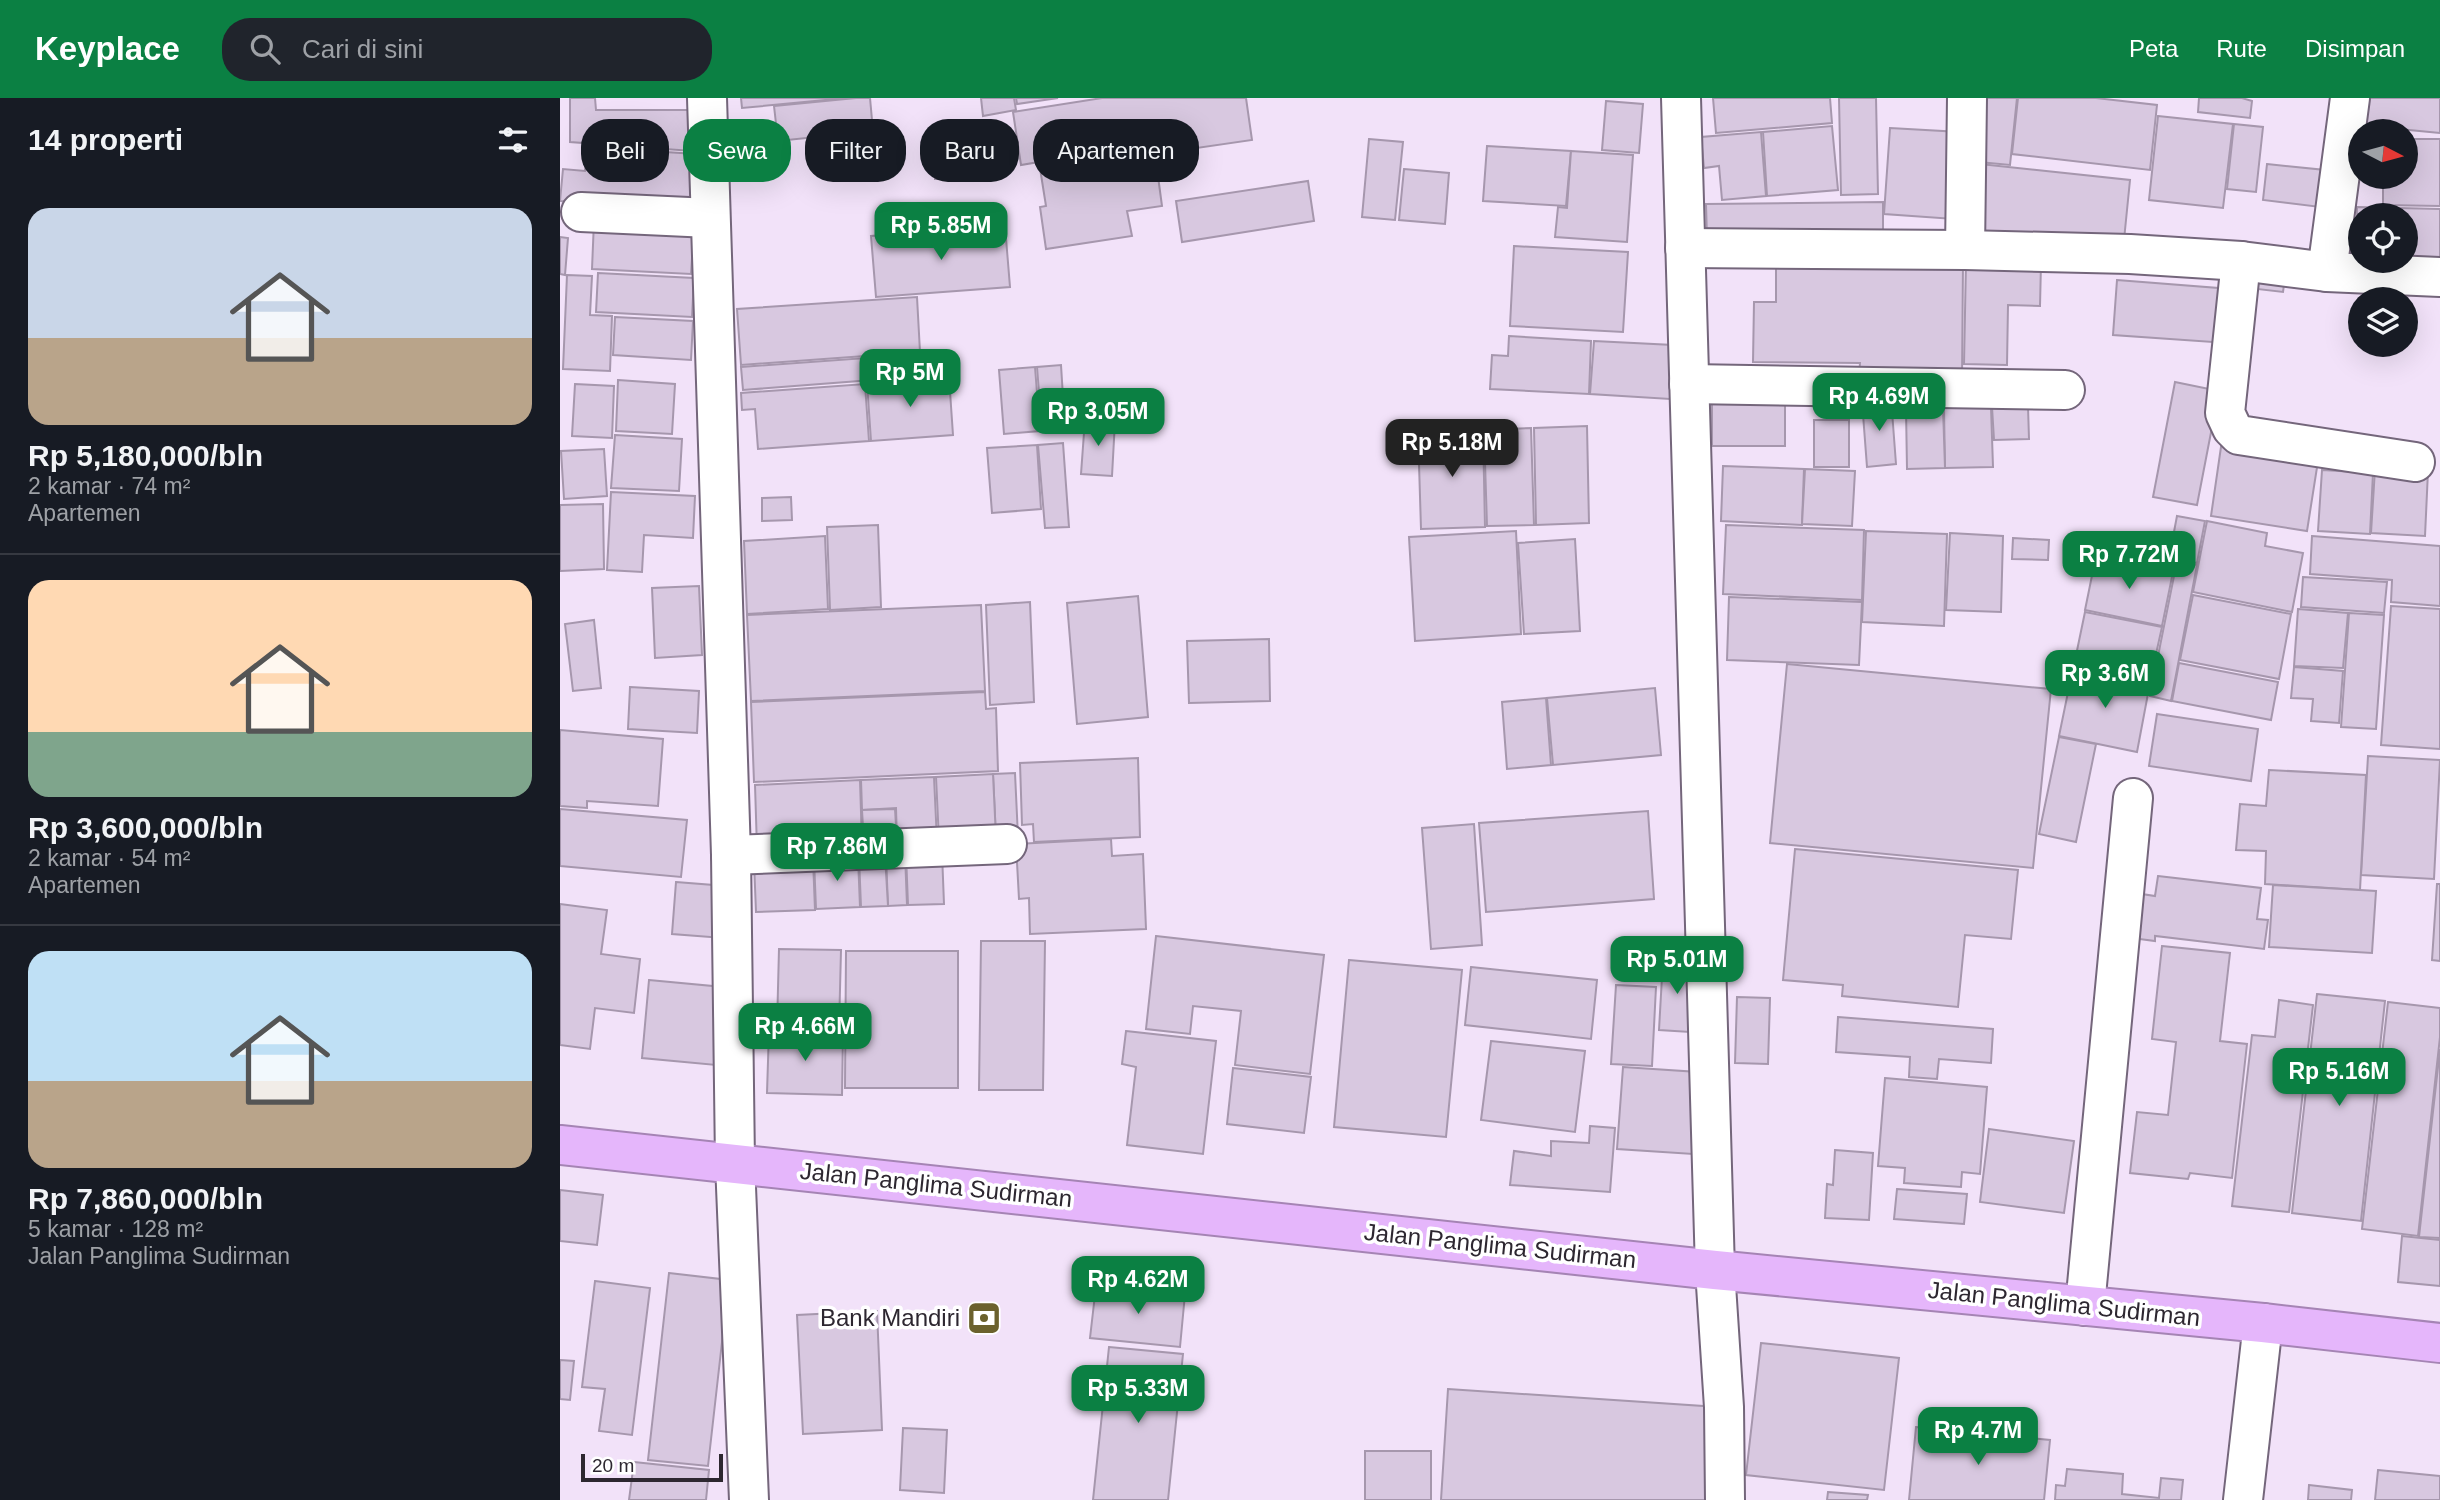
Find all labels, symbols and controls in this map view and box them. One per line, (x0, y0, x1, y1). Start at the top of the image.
search box (222, 18, 712, 81)
text: Keyplace (35, 30, 180, 67)
icon: search (246, 30, 284, 68)
text: Cari di sini (302, 34, 423, 64)
text: Peta (2129, 35, 2178, 62)
text: Rute (2216, 35, 2267, 62)
text: Disimpan (2305, 35, 2405, 62)
chip: Beli (581, 119, 669, 182)
chip: Sewa (683, 119, 791, 182)
chip: Filter (805, 119, 906, 182)
chip: Baru (920, 119, 1019, 182)
chip: Apartemen (1033, 119, 1199, 182)
north arrow (2348, 119, 2418, 189)
map controls (2348, 119, 2418, 357)
icon: filters (494, 121, 532, 159)
text: 14 properti (28, 123, 183, 156)
pin: Rp 5.85M (869, 202, 1013, 262)
button: locate (2348, 203, 2418, 273)
text: Rp 5.85M (891, 212, 991, 238)
icon: home (217, 254, 343, 380)
button: layers (2348, 287, 2418, 357)
pin: Rp 5M (861, 350, 959, 409)
text: Rp 5M (876, 359, 945, 385)
pin: Rp 4.69M (1807, 374, 1951, 433)
text: Rp 4.69M (1829, 383, 1929, 409)
pin: Rp 3.05M (1026, 388, 1170, 448)
text: Rp 3.05M (1048, 398, 1148, 424)
pin: Rp 5.18M (1380, 420, 1524, 479)
text: Rp 5.18M (1402, 429, 1502, 455)
text: Rp 5,180,000/bln (28, 439, 263, 472)
text: 2 kamar · 74 m² (28, 473, 190, 499)
text: Apartemen (28, 500, 141, 526)
pin: Rp 7.72M (2057, 532, 2201, 591)
text: Rp 7.72M (2079, 541, 2179, 567)
icon: home (217, 626, 343, 752)
pin: Rp 3.6M (2040, 650, 2170, 710)
text: Rp 3.6M (2061, 660, 2149, 686)
text: Rp 3,600,000/bln (28, 811, 263, 844)
pin: Rp 7.86M (765, 824, 909, 883)
text: Rp 7.86M (787, 833, 887, 859)
text: 2 kamar · 54 m² (28, 845, 190, 871)
text: Apartemen (28, 872, 141, 898)
pin: Rp 5.01M (1605, 936, 1749, 996)
text: Rp 5.01M (1627, 946, 1727, 972)
icon: home (217, 997, 343, 1123)
pin: Rp 4.66M (733, 1004, 877, 1063)
text: Rp 4.66M (755, 1013, 855, 1039)
pin: Rp 5.16M (2267, 1048, 2411, 1108)
text: Rp 5.16M (2289, 1058, 2389, 1084)
street label: Jalan Panglima Sudirman (799, 1157, 1073, 1212)
text: Rp 7,860,000/bln (28, 1182, 263, 1215)
text: 5 kamar · 128 m² (28, 1216, 203, 1242)
street label: Jalan Panglima Sudirman (1363, 1218, 1637, 1273)
text: Jalan Panglima Sudirman (28, 1243, 290, 1269)
pin: Rp 4.62M (1066, 1256, 1210, 1316)
text: Rp 4.62M (1088, 1266, 1188, 1292)
street label: Jalan Panglima Sudirman (1927, 1276, 2201, 1331)
bank icon: Bank Mandiri (965, 1299, 1003, 1337)
place label: Bank Mandiri (820, 1304, 960, 1331)
pin: Rp 5.33M (1066, 1366, 1210, 1425)
text: Rp 5.33M (1088, 1375, 1188, 1401)
pin: Rp 4.7M (1913, 1408, 2043, 1467)
text: Rp 4.7M (1934, 1417, 2022, 1443)
scale bar (581, 1451, 723, 1483)
text: 20 m (592, 1455, 634, 1476)

